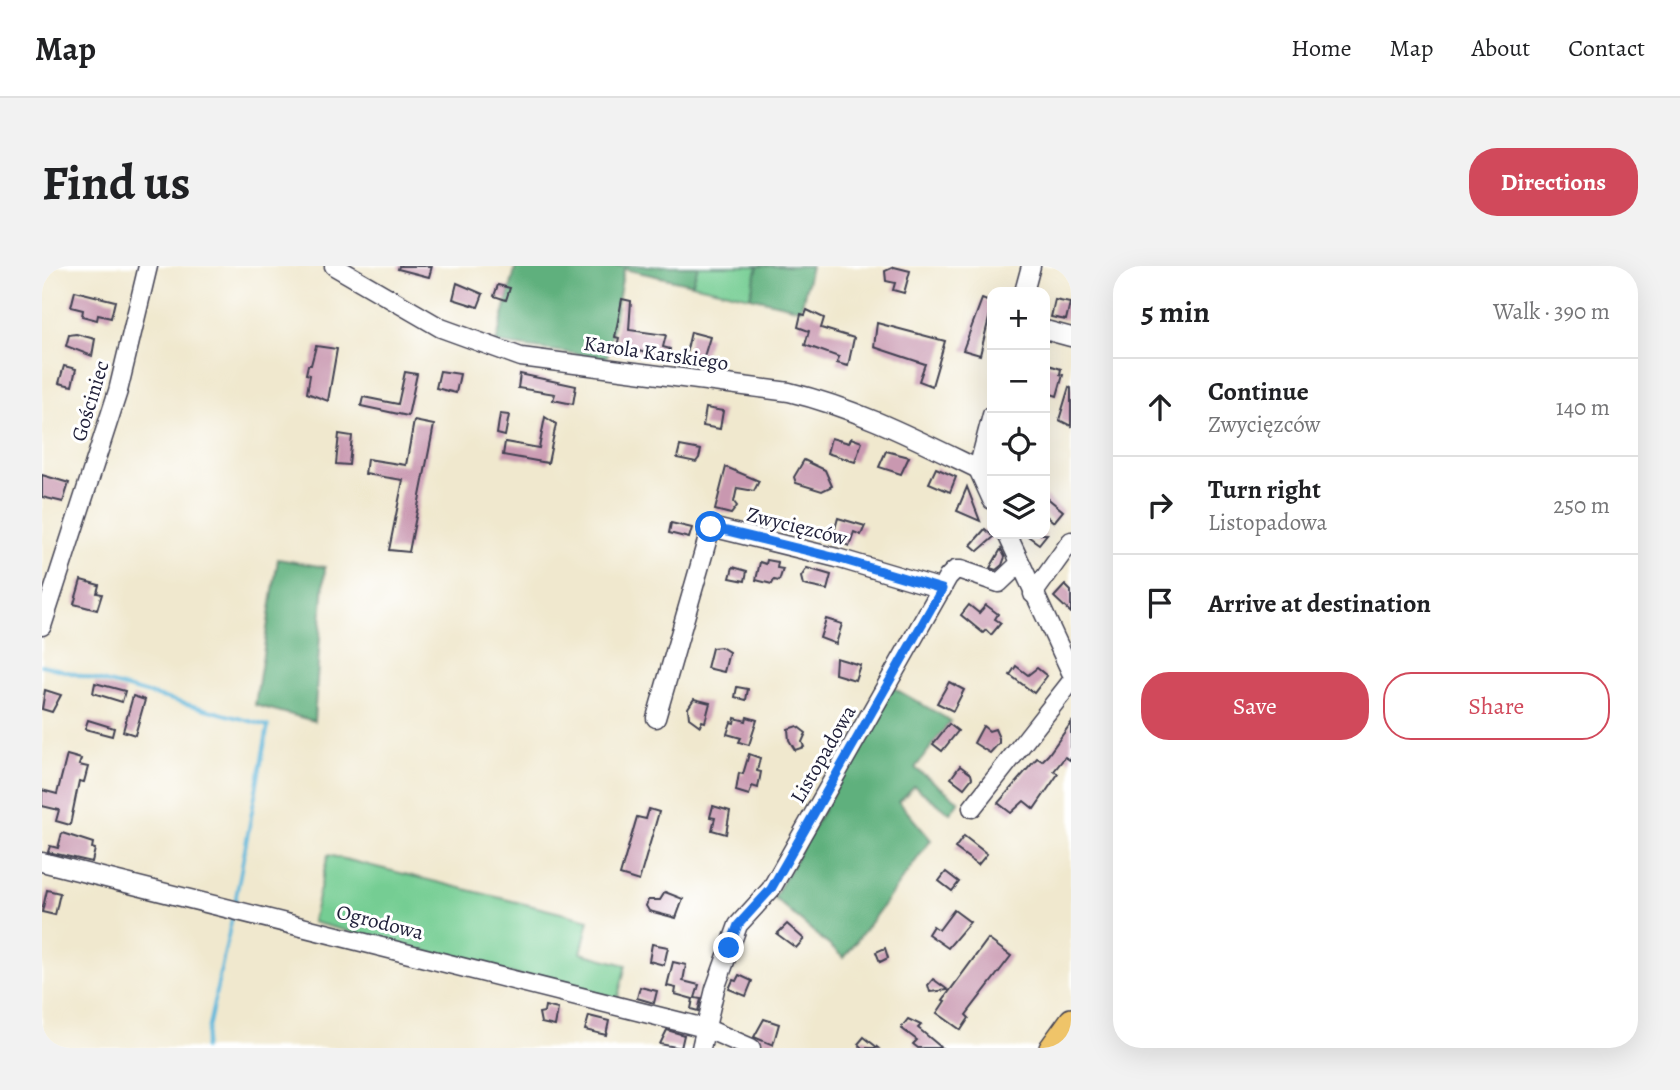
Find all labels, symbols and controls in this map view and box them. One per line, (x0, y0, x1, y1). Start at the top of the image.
text: Map (35, 26, 96, 71)
text: Home (1291, 32, 1352, 64)
text: Map (1390, 32, 1434, 64)
text: About (1472, 32, 1530, 64)
text: Contact (1568, 32, 1645, 64)
button: Directions (1469, 148, 1638, 216)
text: Find us (42, 149, 190, 216)
map controls (987, 287, 1050, 539)
button: + (987, 287, 1050, 350)
text: 5 min (1141, 292, 1210, 332)
text: Walk · 390 m (1493, 296, 1610, 327)
street label: Karola Karskiego (582, 329, 730, 377)
button: − (987, 350, 1050, 413)
street label: Gościniec (64, 357, 116, 445)
text: Continue (1208, 374, 1309, 409)
icon: ahead (1141, 388, 1179, 426)
text: 140 m (1556, 392, 1610, 423)
text: Zwycięzców (1208, 409, 1321, 440)
button: locate (987, 413, 1050, 476)
text: Turn right (1208, 472, 1321, 507)
button: layers (987, 476, 1050, 539)
icon: right (1141, 486, 1179, 524)
text: 250 m (1553, 490, 1610, 521)
street label: Zwycięzców (744, 500, 850, 552)
text: Listopadowa (1208, 507, 1327, 538)
route start (695, 511, 726, 542)
icon: arrive (1141, 584, 1179, 622)
text: Arrive at destination (1208, 586, 1431, 621)
button: Save (1141, 672, 1369, 740)
button: Share (1383, 672, 1610, 740)
street label: Listopadowa (784, 700, 862, 808)
street label: Ogrodowa (333, 898, 427, 946)
route end (713, 932, 744, 963)

